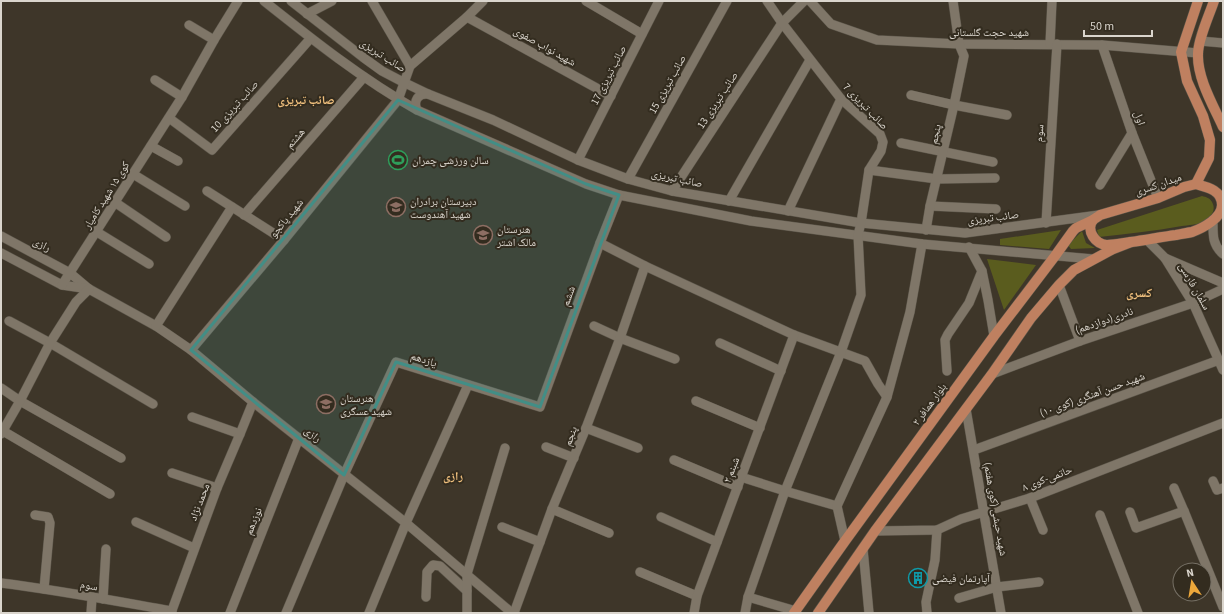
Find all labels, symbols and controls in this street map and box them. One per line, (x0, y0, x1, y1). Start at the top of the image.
scale bar (1084, 12, 1152, 38)
text: 50 m (1090, 18, 1114, 35)
street label: شهید نواب صفوی (511, 23, 579, 70)
street label: شهید حجت گلستانی (949, 25, 1029, 40)
street label: صائب تبریزی (357, 35, 409, 76)
street label: صائب تبریزی 17 (587, 43, 630, 108)
street label: صائب تبریزی 15 (645, 52, 690, 116)
street label: صائب تبریزی 13 (693, 69, 741, 132)
street label: صائب تبریزی 10 (207, 77, 262, 136)
street label: صائب تبریزی 7 (839, 80, 892, 133)
district label: صائب تبریزی (277, 92, 335, 109)
street label: اول (1130, 109, 1149, 127)
street label: پنجم (926, 122, 945, 146)
street label: سوم (1031, 124, 1048, 142)
street label: هشتم (282, 125, 309, 152)
sports icon: سالن ورزشی چمران (387, 149, 409, 171)
place label: سالن ورزشی چمران (412, 153, 489, 168)
street label: کوی ۱۵ شهید کامیار (79, 158, 133, 233)
street label: صائب تبریزی (650, 166, 704, 191)
street label: میدان کسری (1133, 169, 1184, 199)
place label: دبیرستان برادران شهید آهندوست (410, 194, 477, 222)
street label: شهید پاکجو (266, 196, 307, 241)
school or university icon: دبیرستان برادران شهید آهندوست (385, 196, 407, 218)
street label: صائب تبریزی (966, 207, 1020, 228)
place label: هنرستان مالک اشتر (496, 222, 536, 250)
school or university icon: هنرستان مالک اشتر (472, 224, 494, 246)
street label: رازی (30, 234, 53, 255)
street label: سلمان فارسی (1175, 260, 1214, 313)
street label: ششم (558, 284, 579, 308)
district label: کسری (1126, 285, 1153, 302)
street label: نادری(دوازدهم) (1073, 304, 1135, 337)
street label: یازدهم (409, 348, 439, 371)
street label: شهید حسن آهنگری (کوی ۱۰) (1037, 368, 1147, 420)
street label: بلوار همافر ۲ (909, 380, 950, 429)
place label: هنرستان شهید عسگری (340, 391, 392, 419)
school or university icon: هنرستان شهید عسگری (315, 393, 337, 415)
street label: رازی (301, 423, 324, 446)
street label: پنجم (560, 424, 581, 448)
street label: شبنم ۲ (720, 455, 743, 485)
street label: شهید حبشی (کوی هفتم) (980, 461, 1011, 557)
street label: حاتمی-کوی ۸ (1020, 462, 1074, 495)
district label: رازی (443, 468, 464, 485)
street label: محمد نژاد (185, 481, 213, 523)
street label: نوزدهم (241, 505, 266, 537)
north arrow (1172, 562, 1212, 602)
text: N (1185, 565, 1195, 581)
building icon: آپارتمان فیضی (907, 567, 929, 589)
place label: آپارتمان فیضی (932, 571, 990, 586)
street label: سوم (79, 577, 99, 594)

